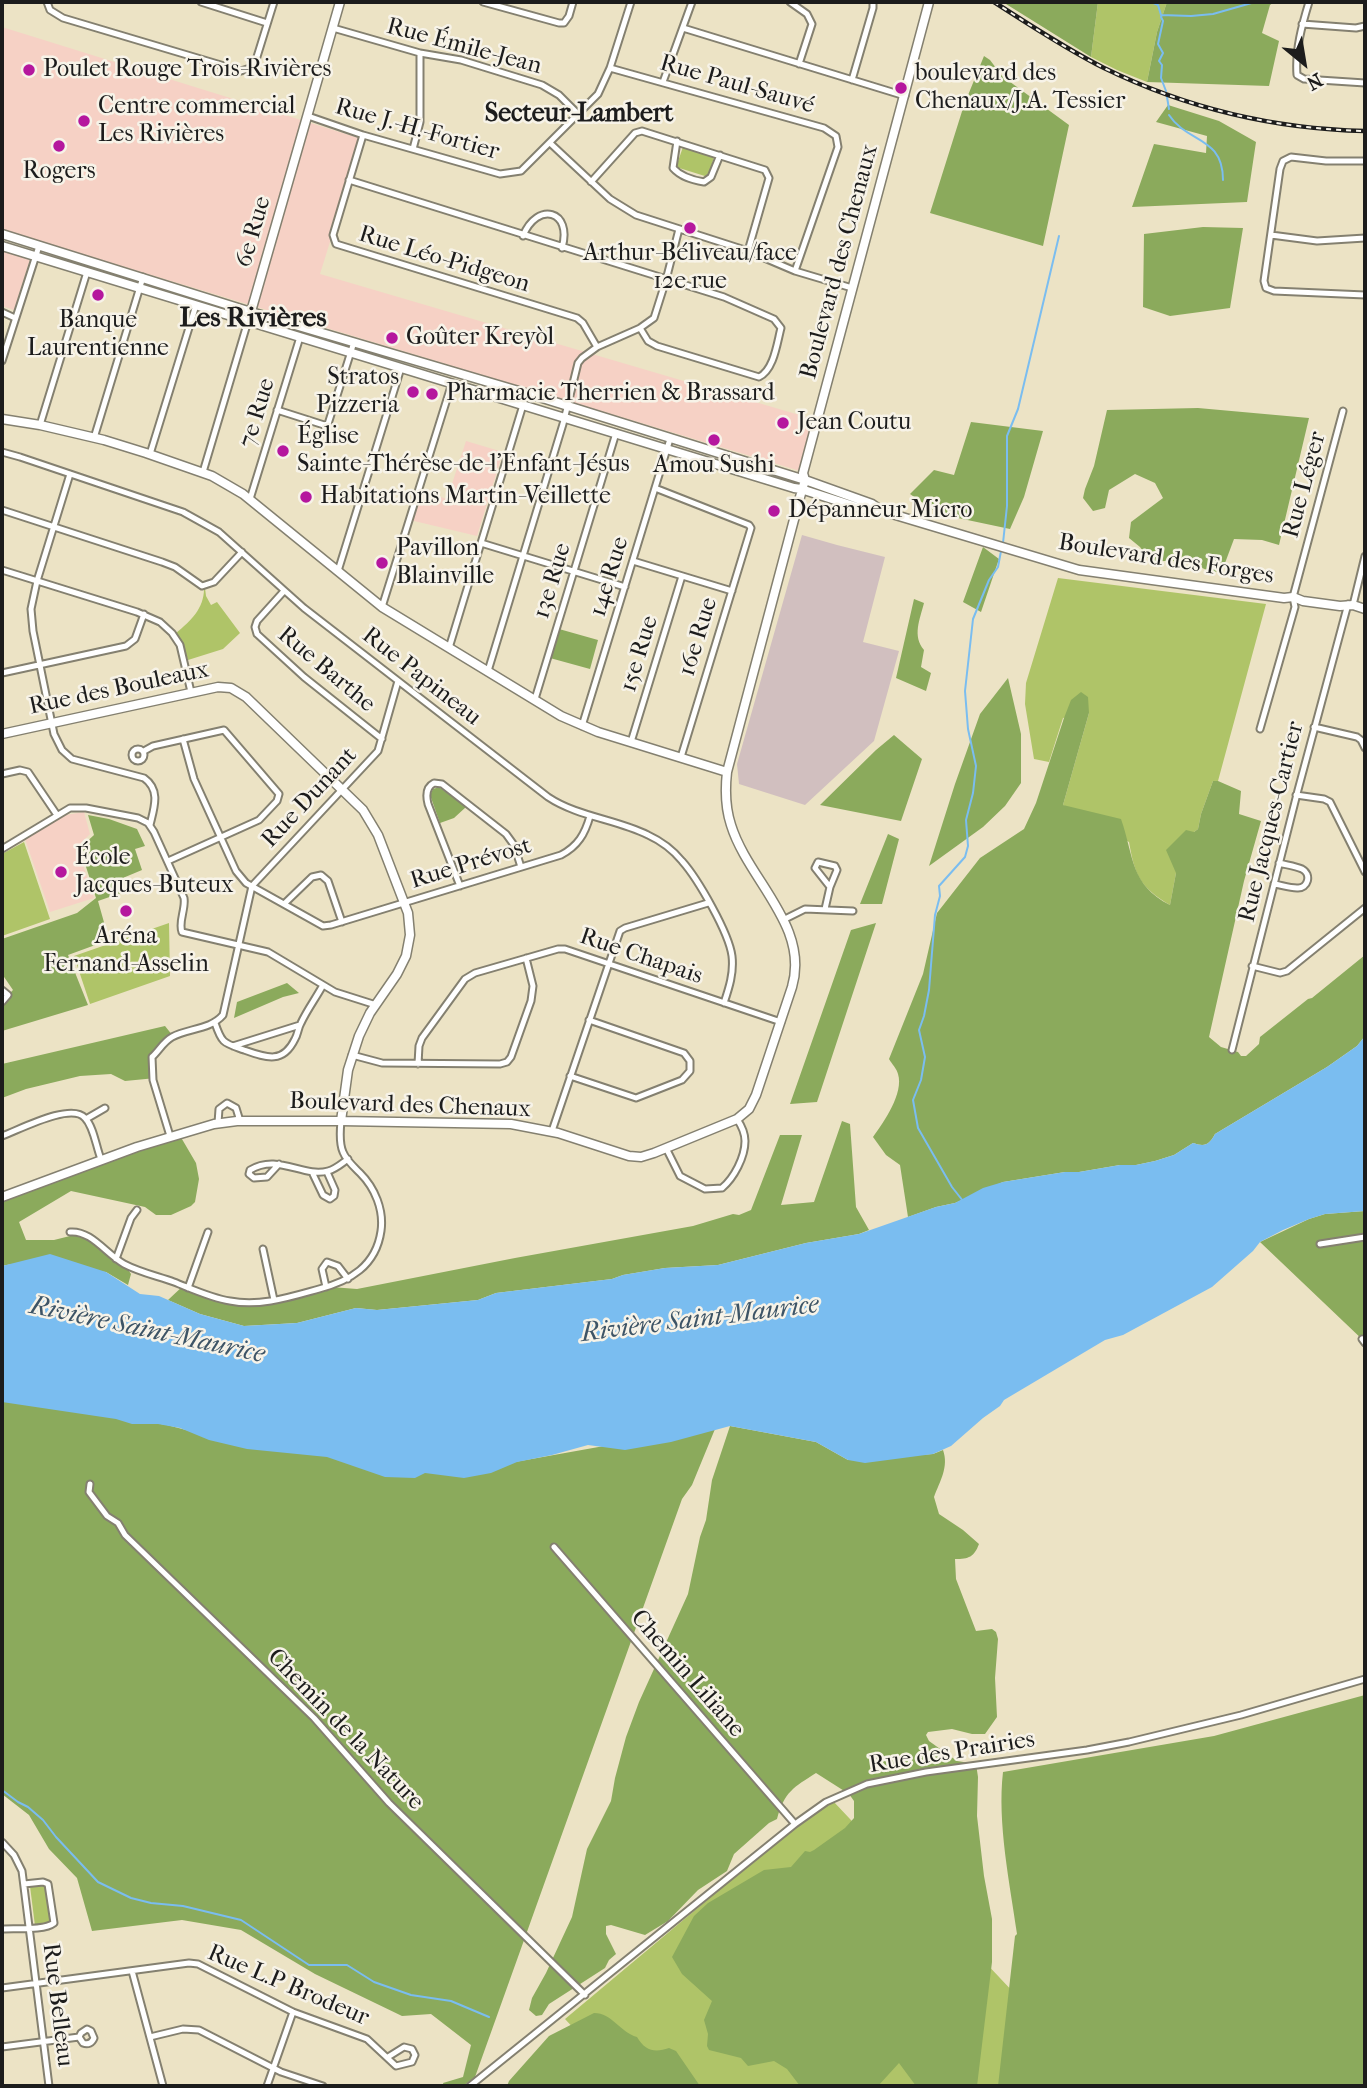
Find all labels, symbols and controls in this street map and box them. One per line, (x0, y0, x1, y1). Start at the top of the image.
street label: Rue Émile-Jean (383, 12, 545, 82)
north arrow (1269, 28, 1339, 98)
street label: Rue Paul-Sauvé (656, 49, 818, 121)
place label: Poulet Rouge Trois-Rivières (43, 56, 331, 84)
place label: boulevard des Chenaux/J.A. Tessier (915, 60, 1125, 116)
marker: Poulet Rouge Trois-Rivières (21, 62, 37, 78)
text: N (1303, 68, 1326, 94)
marker: boulevard des Chenaux/J.A. Tessier (893, 80, 909, 96)
place label: Centre commercial Les Rivières (98, 93, 295, 149)
street label: Rue J.-H.-Fortier (332, 93, 502, 167)
district label: Secteur-Lambert (485, 99, 673, 131)
marker: Centre commercial Les Rivières (76, 113, 92, 129)
marker: Rogers (51, 138, 67, 154)
street label: Boulevard des Chenaux (795, 142, 885, 382)
place label: Rogers (22, 158, 96, 186)
street label: 6e Rue (230, 193, 278, 271)
street label: Rue Léo-Pidgeon (355, 220, 533, 300)
marker: Arthur-Béliveau/face 12e rue (682, 220, 698, 236)
place label: Arthur-Béliveau/face 12e rue (583, 240, 797, 296)
marker: Banque Laurentienne (90, 287, 106, 303)
district label: Les Rivières (179, 302, 327, 336)
place label: Banque Laurentienne (27, 307, 169, 363)
place label: Goûter Kreyòl (406, 324, 554, 352)
marker: Goûter Kreyòl (384, 330, 400, 346)
place label: Stratos Pizzeria (316, 364, 399, 420)
street label: 7e Rue (234, 375, 282, 451)
place label: Pharmacie Therrien & Brassard (446, 380, 775, 408)
marker: Stratos Pizzeria (405, 384, 421, 400)
marker: Pharmacie Therrien & Brassard (424, 386, 440, 402)
place label: Jean Coutu (797, 409, 911, 437)
marker: Jean Coutu (775, 415, 791, 431)
place label: Église Sainte-Thérèse-de-l'Enfant-Jésus (297, 423, 630, 479)
street label: Rue Léger (1277, 429, 1333, 541)
marker: Amou Sushi (706, 432, 722, 448)
marker: Église Sainte-Thérèse-de-l'Enfant-Jésus (275, 443, 291, 459)
place label: Amou Sushi (653, 452, 775, 480)
place label: Habitations Martin-Veillette (320, 483, 611, 511)
marker: Habitations Martin-Veillette (298, 489, 314, 505)
place label: Dépanneur Micro (788, 497, 972, 525)
marker: Dépanneur Micro (766, 503, 782, 519)
street label: Boulevard des Forges (1056, 529, 1276, 591)
street label: 14e Rue (584, 534, 636, 620)
place label: Pavillon Blainville (396, 535, 494, 591)
street label: 13e Rue (528, 540, 578, 622)
marker: Pavillon Blainville (374, 555, 390, 571)
street label: 16e Rue (673, 594, 725, 680)
street label: 15e Rue (615, 612, 665, 696)
street label: Rue Barthe (271, 621, 381, 719)
street label: Rue Papineau (356, 622, 486, 732)
street label: Rue des Bouleaux (26, 656, 212, 722)
street label: Rue Jacques-Cartier (1233, 719, 1311, 925)
street label: Rue Dunant (256, 742, 364, 854)
street label: Rue Prévost (407, 832, 535, 896)
place label: École Jacques-Buteux (75, 844, 234, 900)
marker: École Jacques-Buteux (53, 864, 69, 880)
marker: Aréna Fernand-Asselin (118, 903, 134, 919)
street label: Rue Chapais (576, 922, 706, 992)
place label: Aréna Fernand-Asselin (43, 923, 209, 979)
street label: Boulevard des Chenaux (289, 1087, 531, 1125)
water label: Rivière Saint-Maurice (579, 1290, 821, 1350)
water label: Rivière Saint-Maurice (27, 1291, 267, 1371)
street label: Chemin Liliane (624, 1604, 750, 1744)
street label: Chemin de la Nature (261, 1643, 429, 1817)
street label: Rue des Prairies (867, 1726, 1037, 1780)
street label: Rue L.P Brodeur (203, 1939, 373, 2033)
street label: Rue Belleau (35, 1941, 79, 2069)

